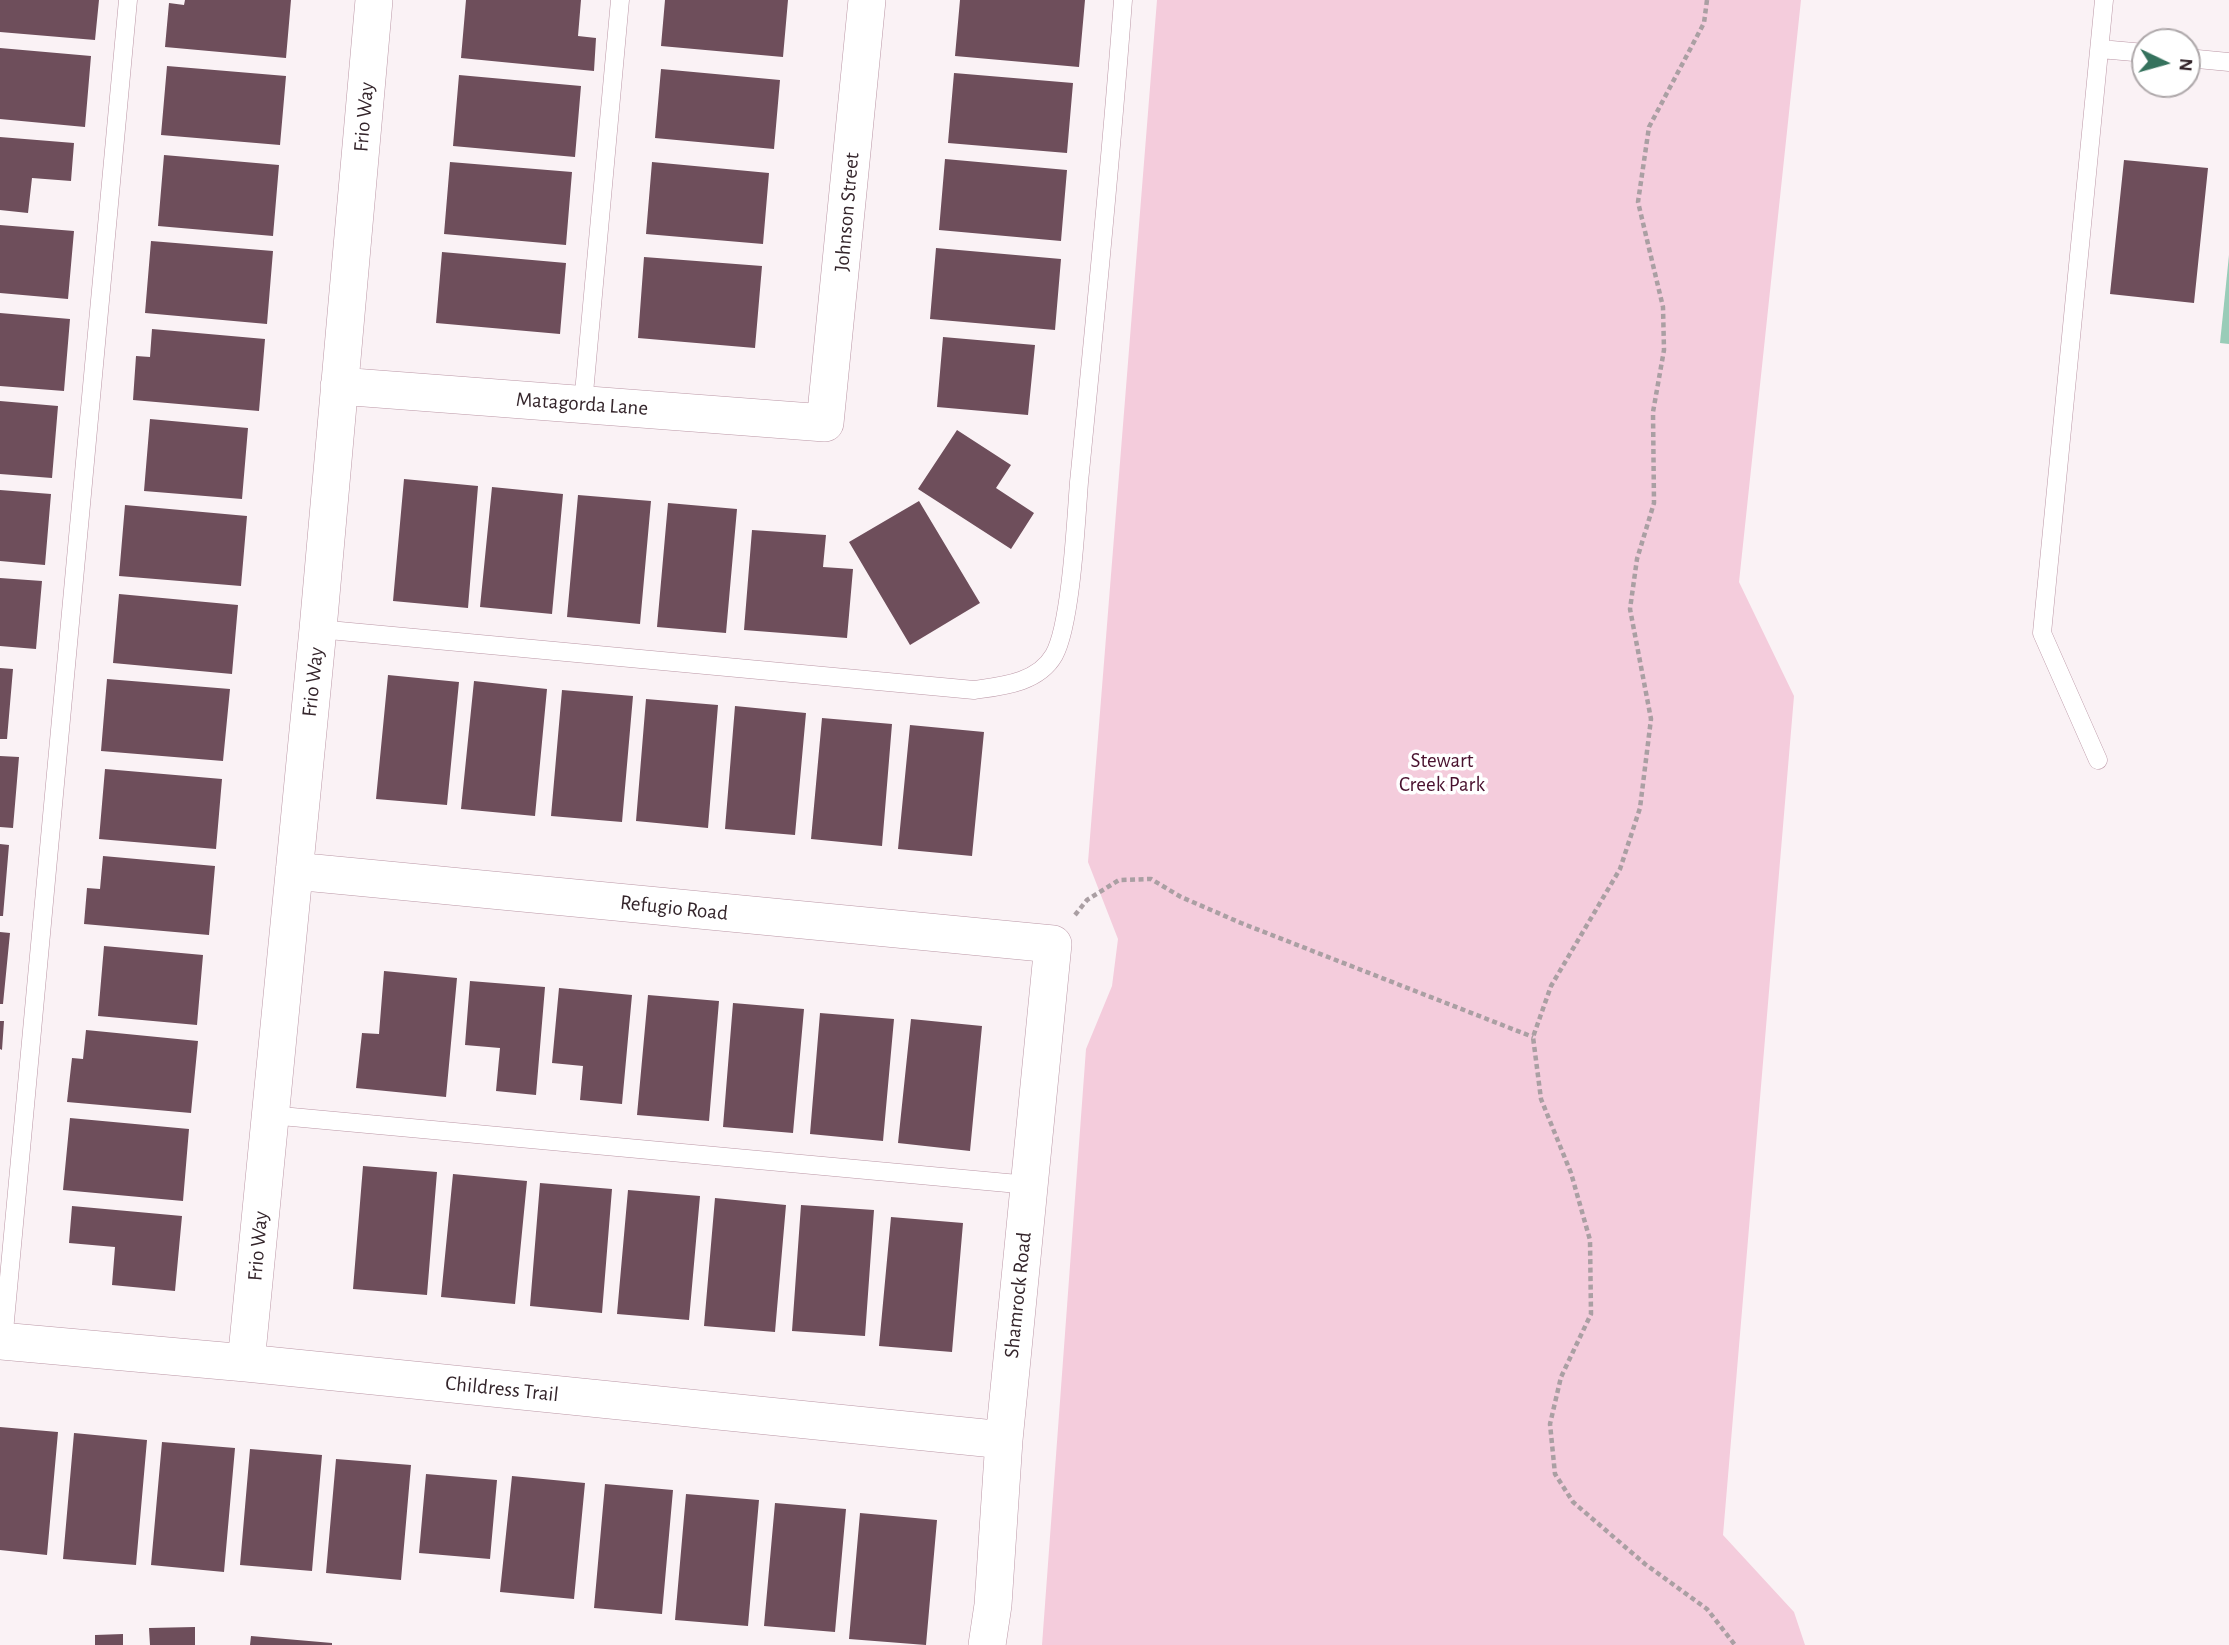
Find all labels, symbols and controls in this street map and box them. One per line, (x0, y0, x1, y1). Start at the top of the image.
north arrow (2131, 28, 2201, 98)
text: N (2175, 57, 2195, 72)
street label: Frio Way (348, 81, 380, 153)
street label: Johnson Street (829, 151, 865, 273)
street label: Matagorda Lane (515, 387, 649, 421)
street label: Frio Way (297, 646, 329, 718)
park label: Stewart Creek Park (1399, 748, 1485, 798)
street label: Refugio Road (619, 890, 729, 926)
street label: Frio Way (242, 1210, 274, 1282)
street label: Shamrock Road (999, 1231, 1037, 1359)
street label: Childress Trail (444, 1371, 560, 1407)

